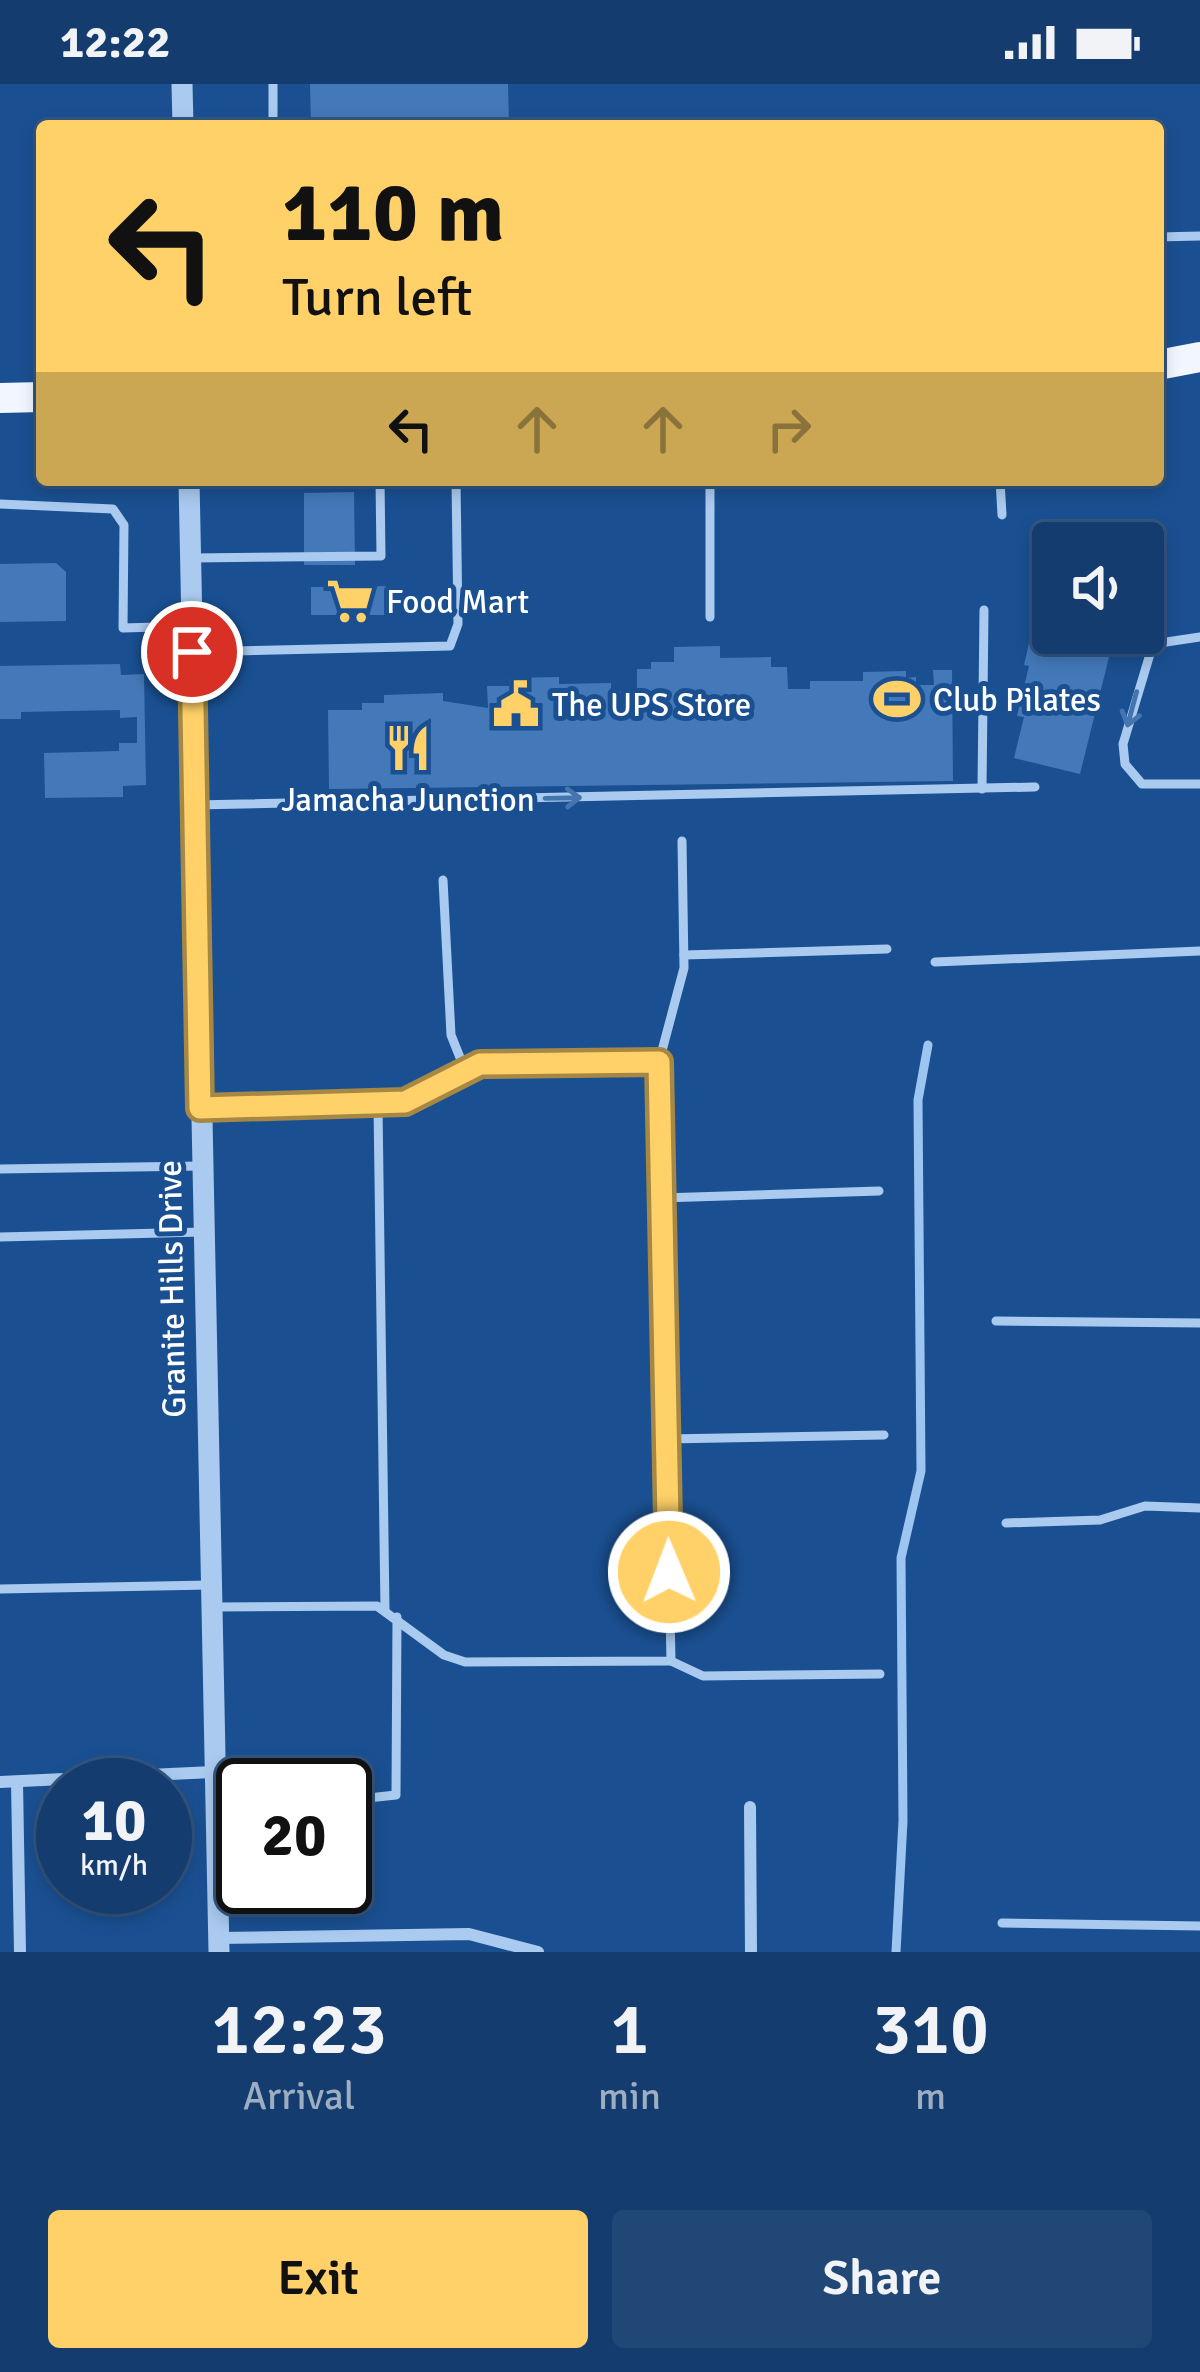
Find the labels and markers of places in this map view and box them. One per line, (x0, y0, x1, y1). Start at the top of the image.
supermarket icon: Food Mart (325, 576, 375, 626)
place label: Food Mart (386, 582, 529, 623)
pin (141, 601, 243, 703)
sports icon: Club Pilates (872, 674, 922, 724)
public building icon: The UPS Store (491, 679, 541, 729)
place label: Club Pilates (933, 680, 1101, 721)
place label: The UPS Store (552, 685, 751, 726)
restaurant icon: Jamacha Junction (383, 723, 433, 773)
place label: Jamacha Junction (281, 780, 535, 821)

